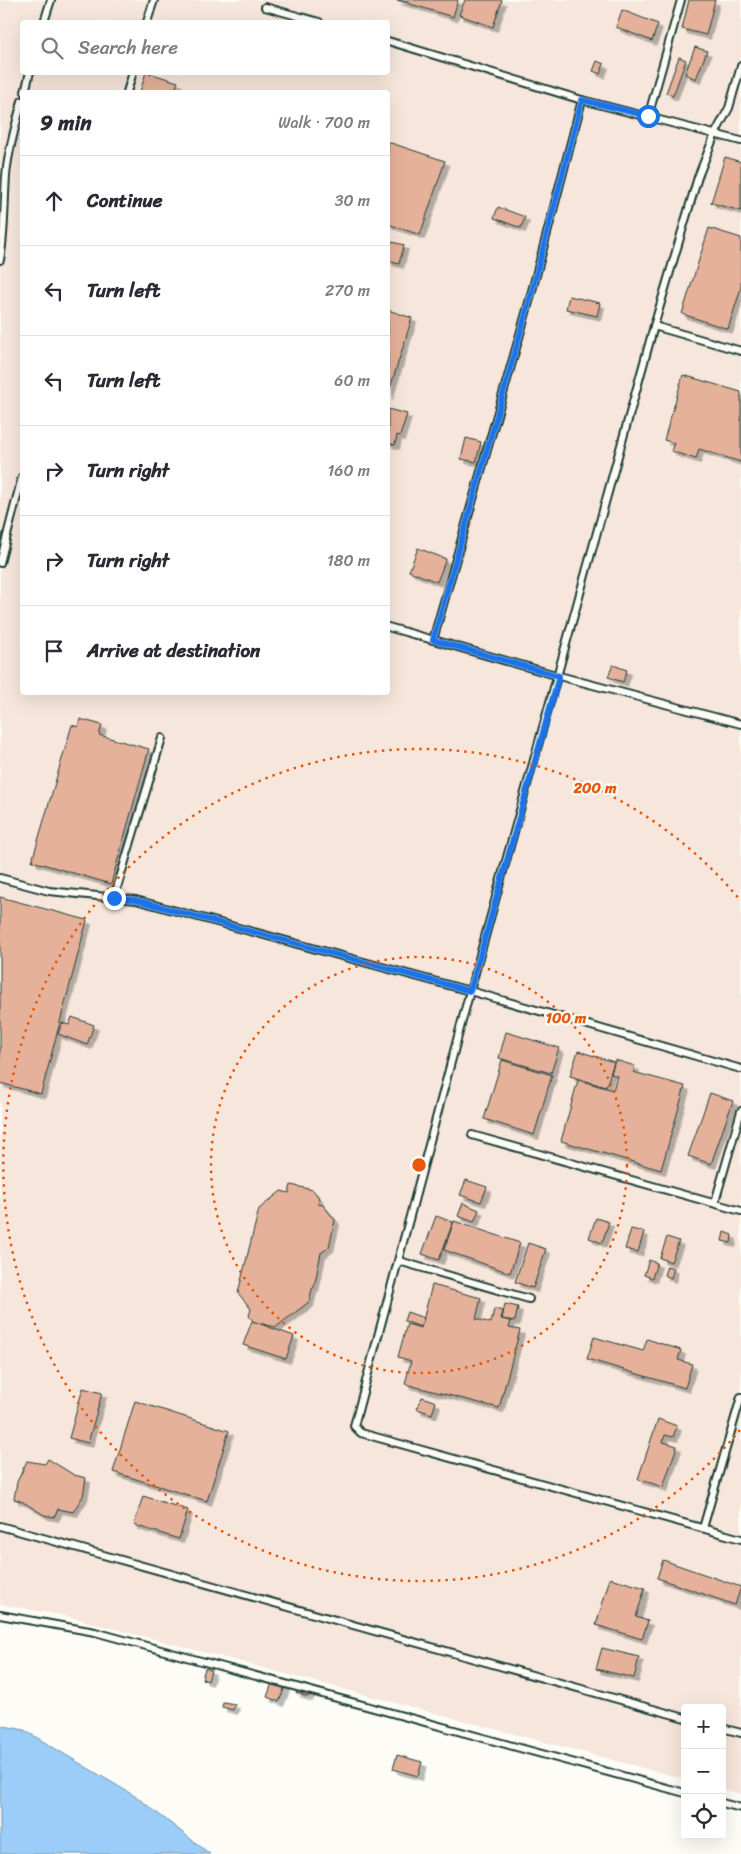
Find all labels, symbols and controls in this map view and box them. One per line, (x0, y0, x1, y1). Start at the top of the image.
search box (20, 20, 390, 75)
text: Search here (78, 31, 178, 64)
icon: search (38, 34, 66, 62)
text: 9 min (40, 104, 92, 142)
route start (637, 105, 660, 128)
text: Walk · 700 m (278, 108, 370, 137)
text: Continue (87, 184, 163, 217)
text: 30 m (335, 186, 370, 215)
icon: ahead (40, 187, 68, 215)
text: Turn left (87, 274, 160, 307)
text: 270 m (325, 276, 370, 305)
icon: left (40, 277, 68, 305)
text: Turn left (87, 364, 160, 397)
text: 60 m (334, 366, 370, 395)
icon: left (40, 367, 68, 395)
text: Turn right (87, 454, 169, 487)
text: 160 m (327, 456, 370, 485)
icon: right (40, 457, 68, 485)
text: Turn right (87, 544, 169, 577)
text: 180 m (327, 546, 370, 575)
icon: right (40, 547, 68, 575)
text: Arrive at destination (87, 634, 260, 667)
icon: arrive (40, 637, 68, 665)
text: 200 m (572, 775, 617, 801)
route end (103, 887, 126, 910)
text: 100 m (546, 1005, 587, 1031)
centre of rings (410, 1156, 428, 1174)
map controls (681, 1704, 726, 1839)
button: + (681, 1704, 726, 1749)
button: − (681, 1749, 726, 1794)
button: locate (681, 1794, 726, 1839)

